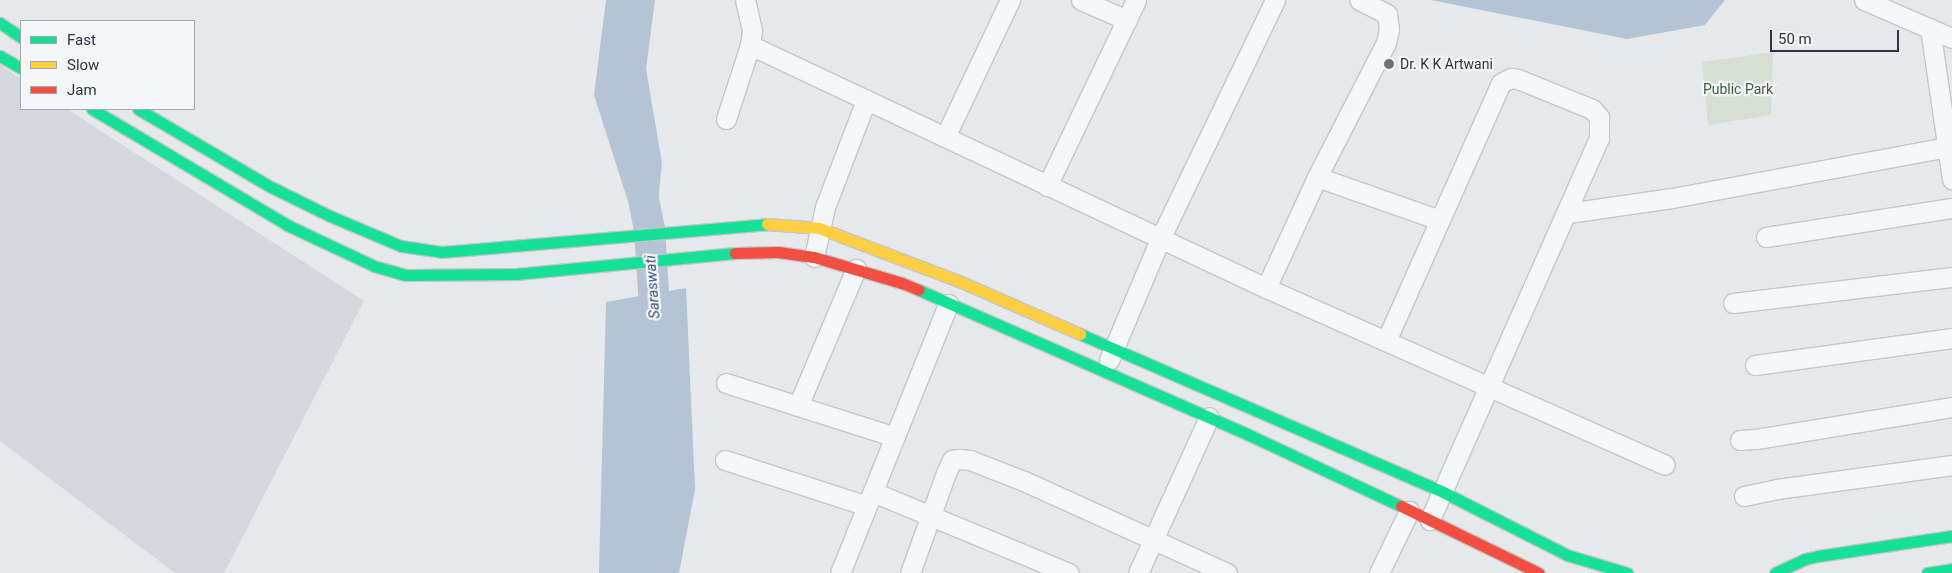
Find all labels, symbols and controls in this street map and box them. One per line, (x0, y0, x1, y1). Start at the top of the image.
legend (20, 20, 195, 110)
scale bar (1772, 20, 1901, 52)
text: 50 m (1778, 30, 1812, 48)
text: Fast (67, 31, 96, 49)
text: Slow (67, 56, 99, 74)
place label: Dr. K K Artwani (1400, 56, 1493, 72)
marker: Dr. K K Artwani (1382, 57, 1396, 71)
text: Jam (67, 81, 97, 99)
park label: Public Park (1703, 81, 1773, 97)
water label: Saraswati (642, 255, 664, 319)

